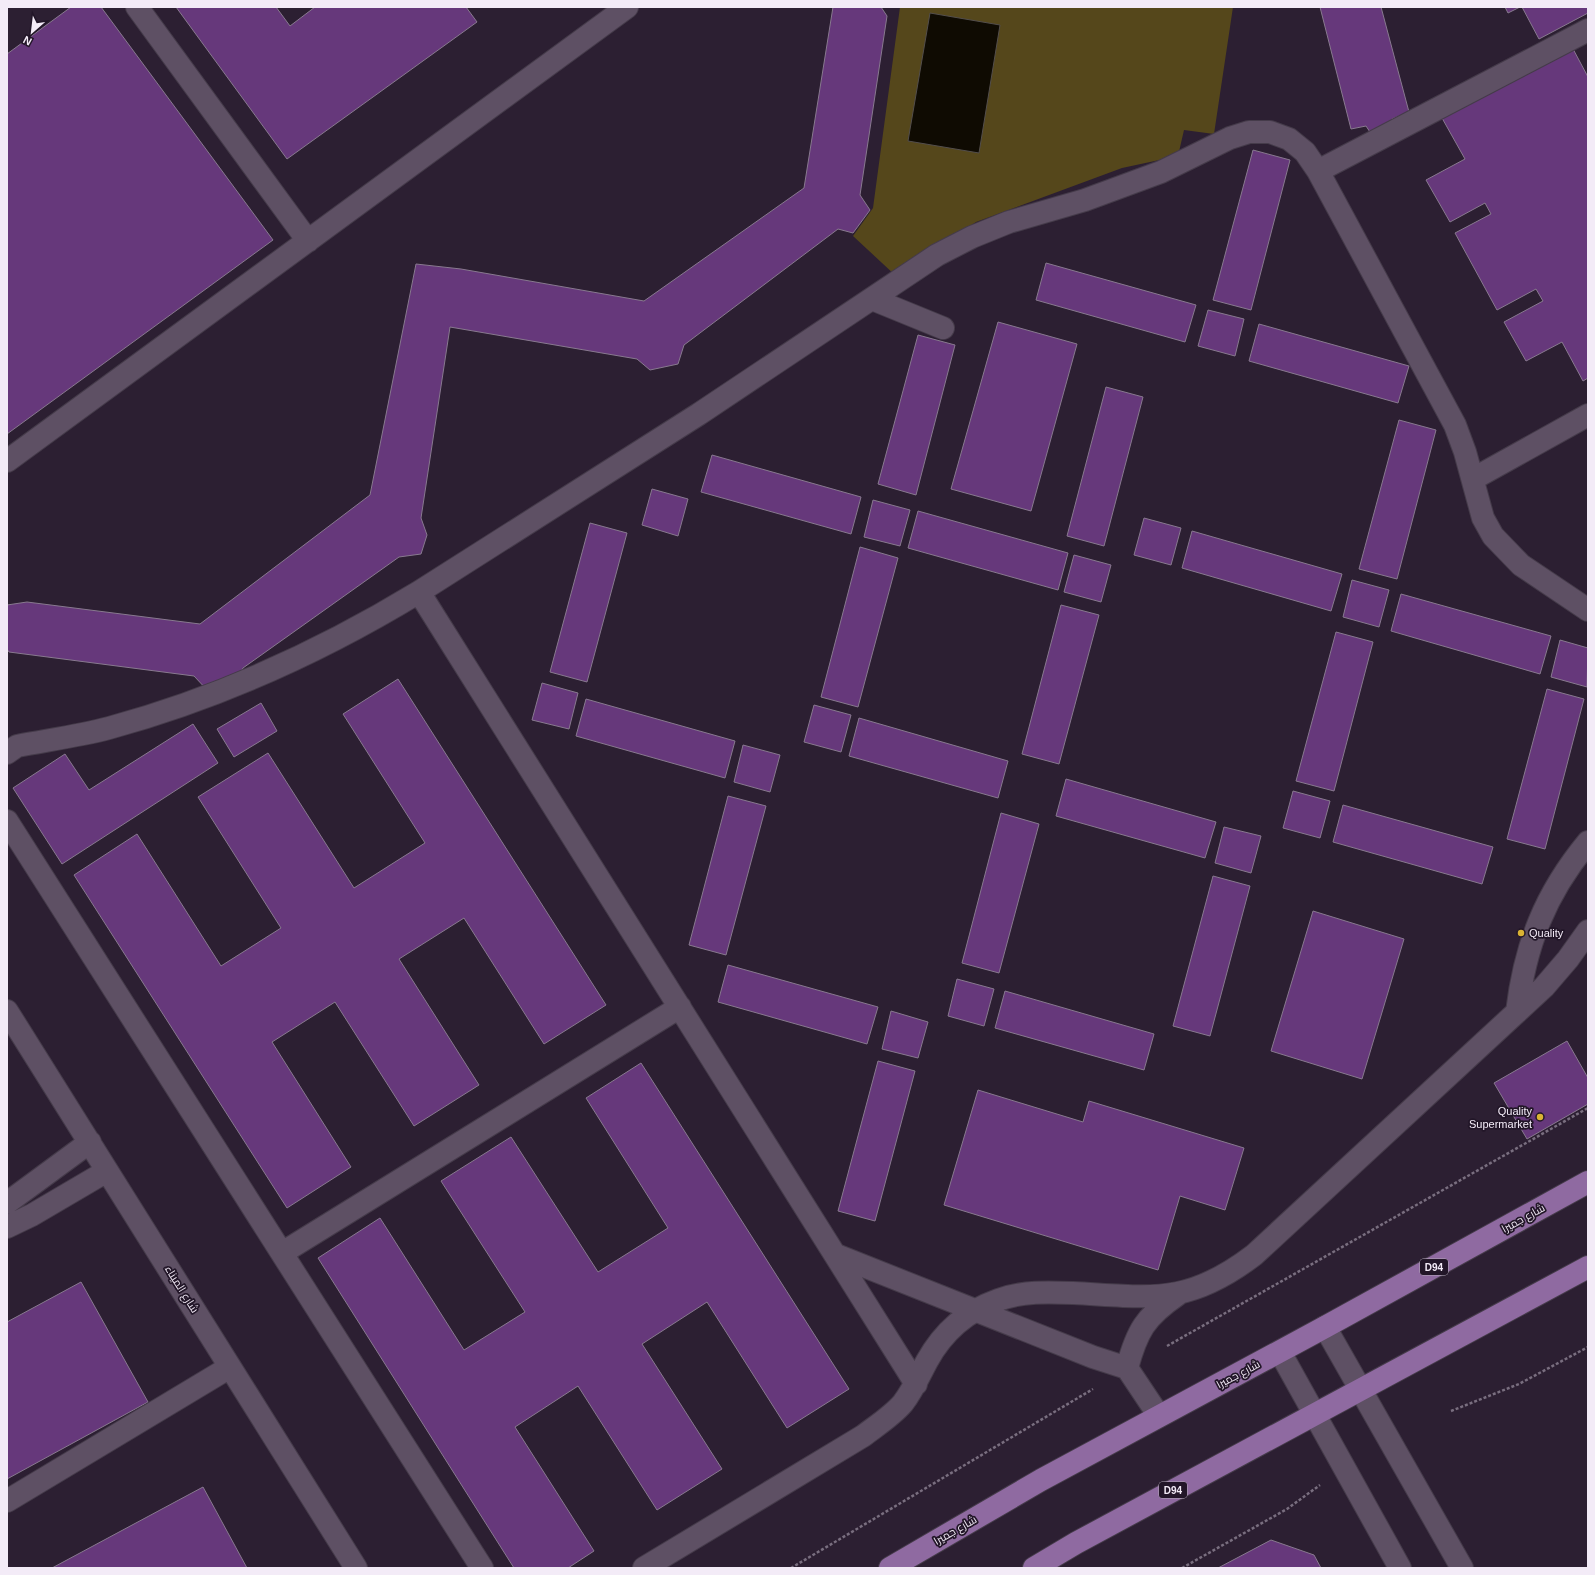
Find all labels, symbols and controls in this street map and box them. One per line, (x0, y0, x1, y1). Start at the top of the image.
north arrow (12, 12, 52, 52)
text: N (21, 34, 34, 48)
place label: Quality (1529, 927, 1564, 939)
marker: Quality (1516, 928, 1526, 938)
place label: Quality Supermarket (1469, 1105, 1532, 1130)
marker: Quality Supermarket (1535, 1112, 1545, 1122)
street label: شارع جميرا (1499, 1201, 1548, 1236)
road number: D94 (1420, 1259, 1448, 1275)
street label: شارع الميناء (161, 1263, 201, 1316)
street label: شارع جميرا (1214, 1358, 1263, 1392)
road number: D94 (1159, 1482, 1187, 1498)
street label: شارع جميرا (931, 1513, 980, 1549)

